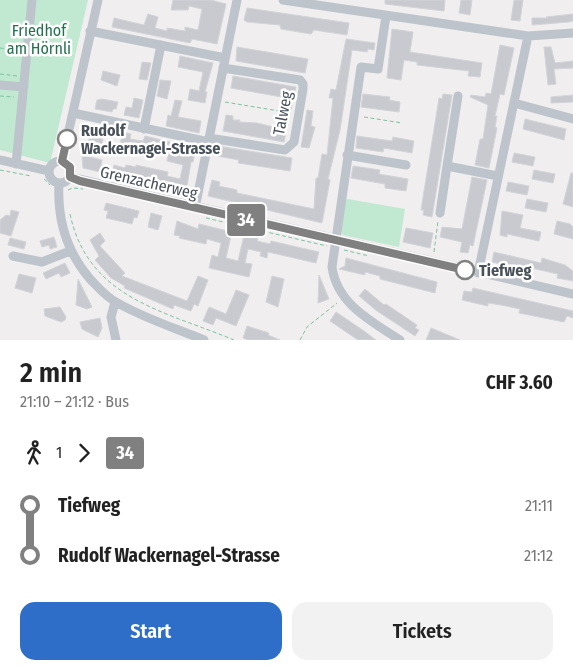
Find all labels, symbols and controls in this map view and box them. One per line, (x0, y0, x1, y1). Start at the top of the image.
park label: Friedhof am Hörnli (7, 21, 71, 58)
street label: Talweg (269, 89, 296, 137)
place label: Rudolf Wackernagel-Strasse (81, 121, 220, 158)
marker: Rudolf Wackernagel-Strasse (57, 129, 77, 149)
street label: Grenzacherweg (98, 162, 200, 203)
line badge: 34 (224, 204, 268, 236)
text: 34 (237, 209, 255, 231)
marker: Tiefweg (455, 260, 475, 280)
place label: Tiefweg (479, 261, 531, 280)
text: 2 min (20, 356, 82, 389)
text: CHF 3.60 (486, 371, 553, 394)
text: 21:10 – 21:12 · Bus (20, 392, 129, 411)
icon: walk (20, 439, 48, 467)
icon: forward (70, 439, 98, 467)
text: 34 (116, 442, 134, 464)
text: 1 (56, 443, 62, 462)
text: Tiefweg (58, 494, 120, 517)
text: 21:11 (525, 496, 553, 515)
text: Rudolf Wackernagel-Strasse (58, 544, 280, 567)
text: 21:12 (524, 546, 553, 565)
button: Start (20, 602, 282, 660)
button: Tickets (292, 602, 553, 660)

